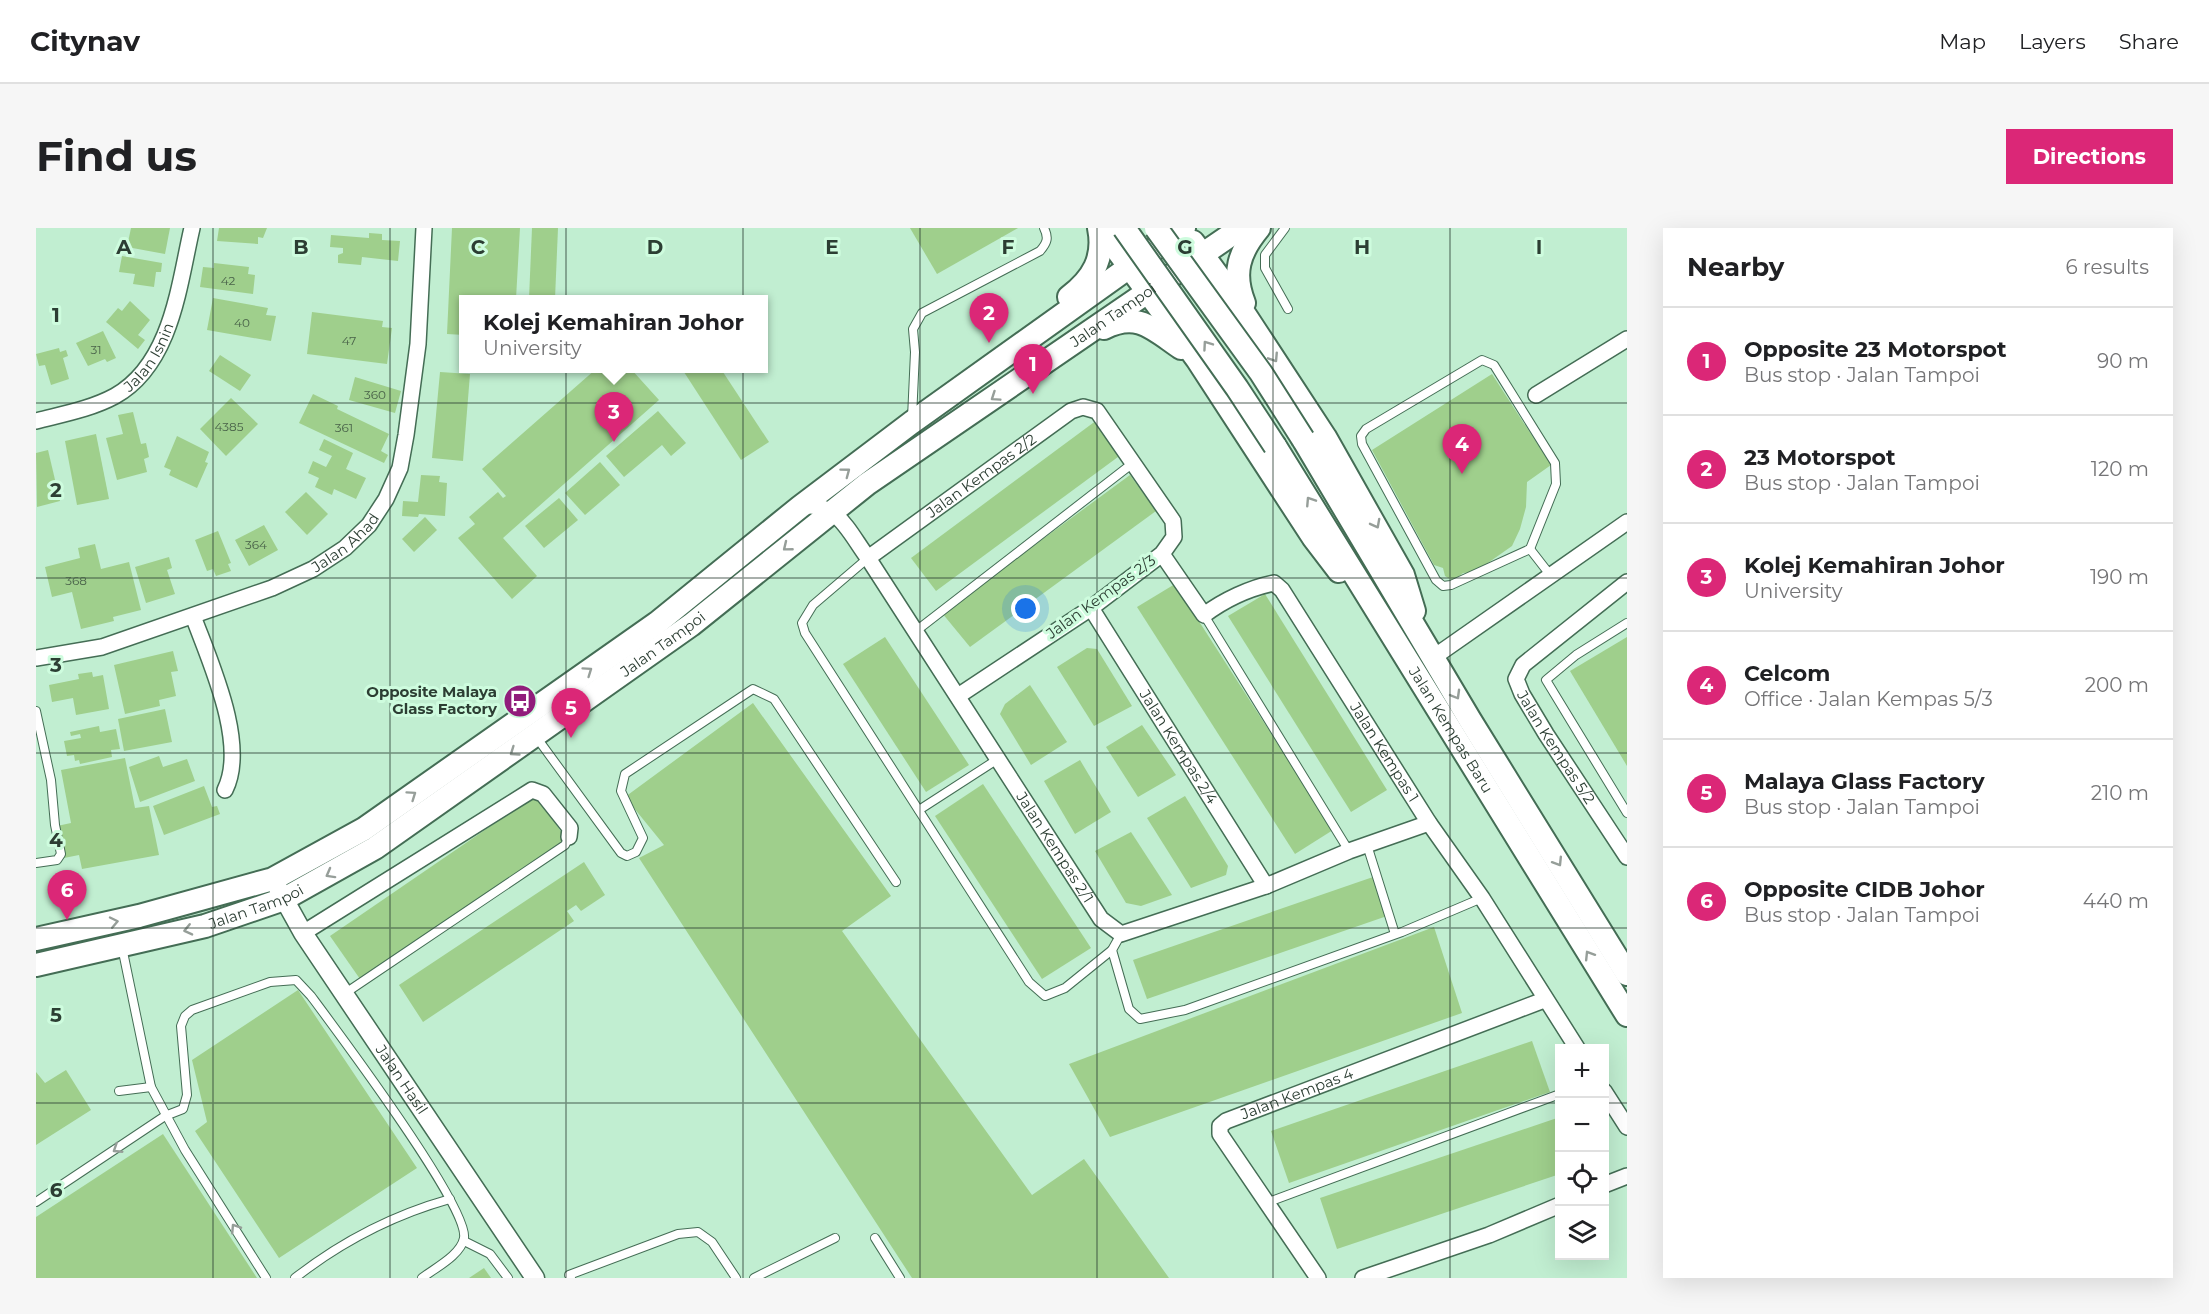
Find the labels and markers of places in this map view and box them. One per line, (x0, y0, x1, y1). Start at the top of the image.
pin: 2 (970, 294, 1008, 343)
pin: 1 (1014, 344, 1052, 394)
pin: 3 (594, 392, 634, 442)
pin: 4 (1442, 424, 1482, 474)
place label: Opposite Malaya Glass Factory (366, 682, 498, 718)
bus stop icon: Opposite Malaya Glass Factory (502, 683, 538, 719)
pin: 5 (552, 688, 590, 738)
pin: 6 (48, 870, 87, 920)

